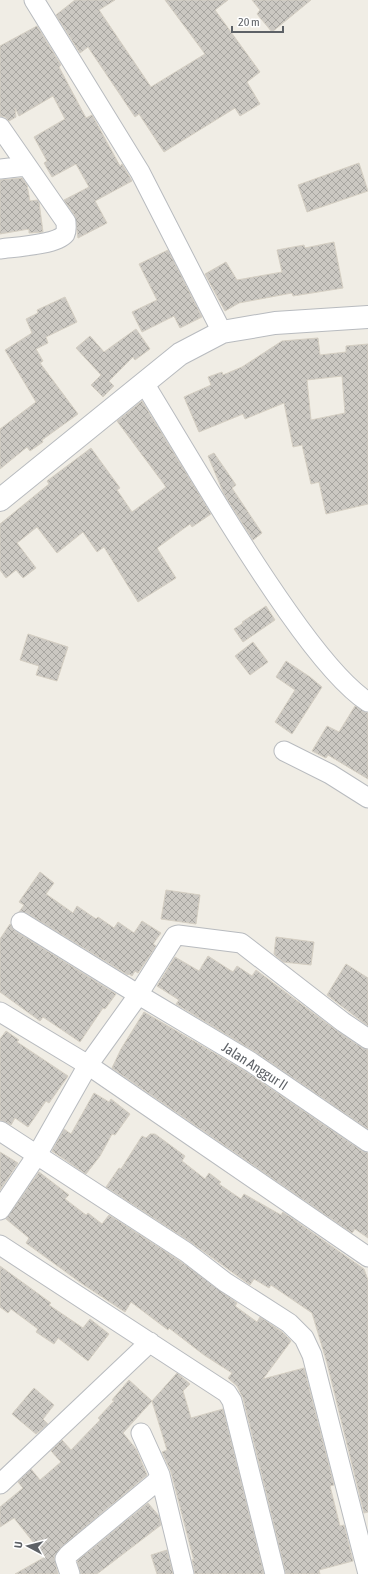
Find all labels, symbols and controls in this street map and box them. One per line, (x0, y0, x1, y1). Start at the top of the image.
scale bar (232, 8, 283, 34)
text: 20 m (238, 15, 260, 29)
street label: Jalan Anggur II (219, 1039, 291, 1093)
north arrow (8, 1526, 48, 1566)
text: U (12, 1541, 24, 1549)

